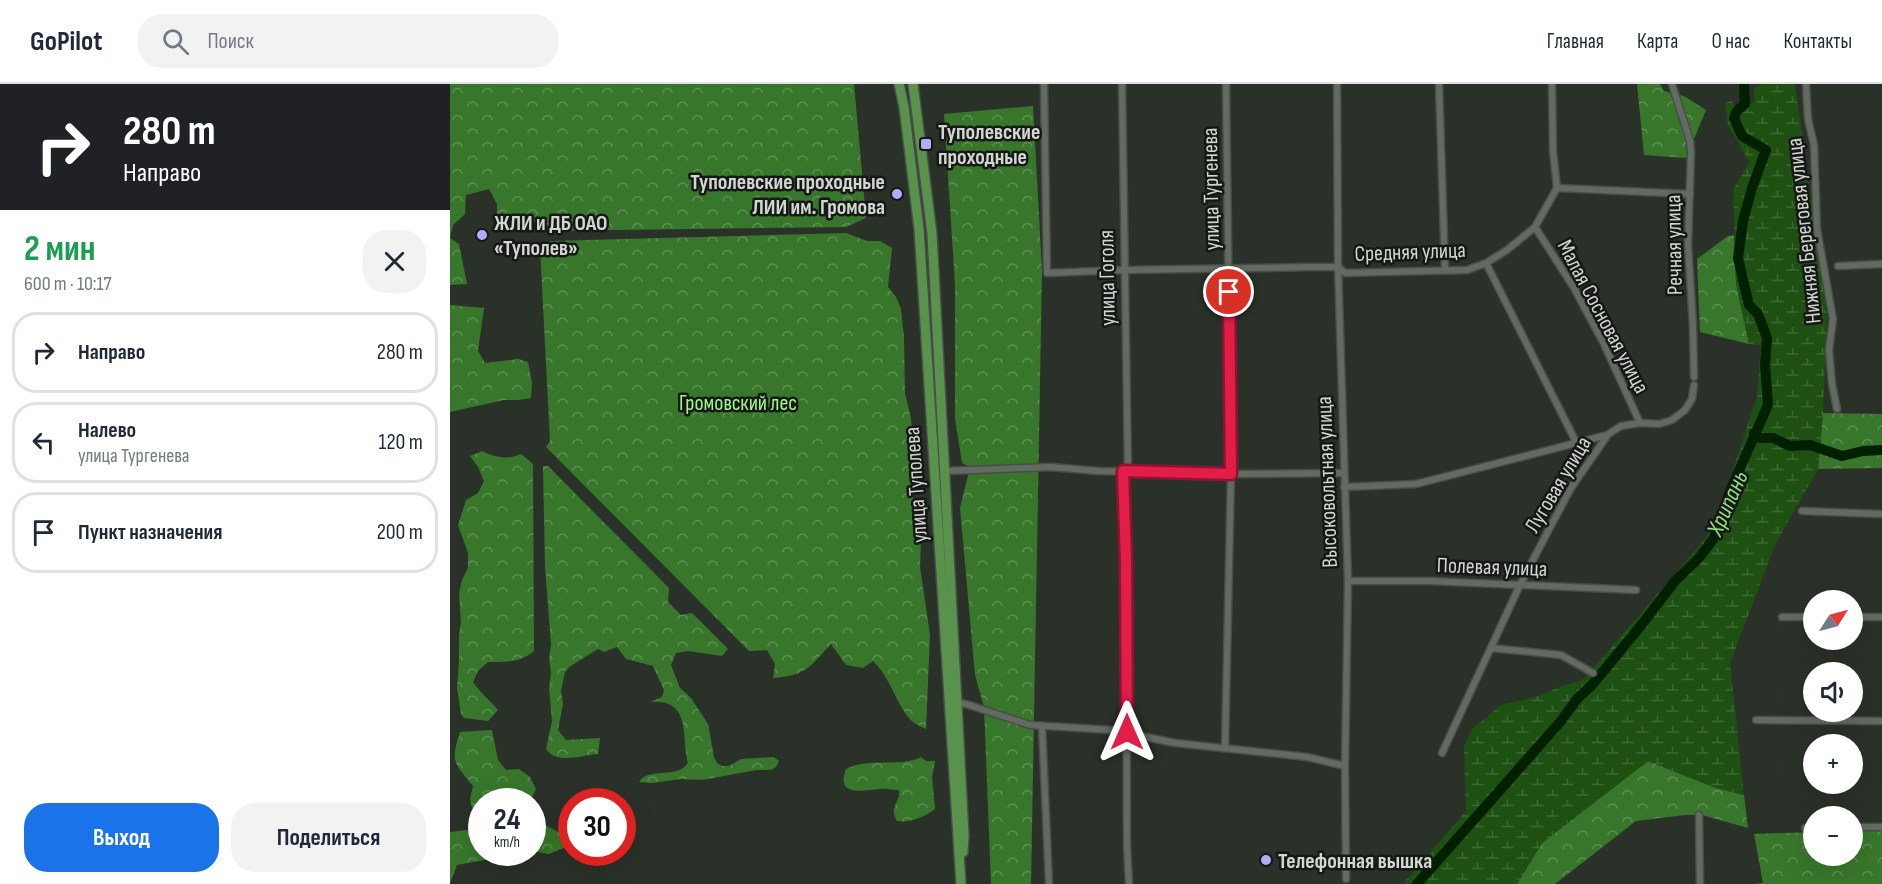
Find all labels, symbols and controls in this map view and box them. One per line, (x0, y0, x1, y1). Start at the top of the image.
search box (138, 14, 558, 68)
text: GoPilot (30, 25, 102, 58)
icon: search (159, 25, 192, 58)
text: Поиск (207, 28, 254, 55)
text: Главная (1547, 29, 1604, 54)
text: Карта (1637, 29, 1678, 54)
text: О нас (1711, 29, 1750, 54)
text: Контакты (1783, 29, 1852, 54)
text: 280 m (123, 106, 216, 157)
icon: right (24, 108, 102, 186)
place label: Туполевские проходные (938, 119, 1040, 171)
street label: улица Тургенева (1197, 127, 1226, 251)
marker: Туполевские проходные (919, 137, 933, 151)
street label: Нижняя Береговая улица (1781, 137, 1828, 325)
text: Направо (123, 157, 201, 189)
place label: Туполевские проходные ЛИИ им. Громова (690, 169, 885, 221)
marker: Туполевские проходные ЛИИ им. Громова (890, 187, 904, 201)
street label: Речная улица (1660, 195, 1689, 295)
place label: ЖЛИ и ДБ ОАО «Туполев» (494, 210, 608, 262)
text: 2 мин (24, 228, 95, 271)
marker: ЖЛИ и ДБ ОАО «Туполев» (475, 228, 489, 242)
button: close (363, 230, 426, 293)
street label: улица Гоголя (1093, 230, 1122, 326)
street label: Малая Сосновая улица (1551, 235, 1655, 398)
street label: Средняя улица (1354, 237, 1466, 268)
pin (1203, 266, 1254, 317)
text: 600 m · 10:17 (24, 272, 111, 296)
icon: arrive (1212, 275, 1245, 308)
icon: right (27, 336, 60, 369)
text: Направо (78, 339, 145, 366)
text: 280 m (377, 339, 423, 366)
park label: Громовский лес (679, 390, 797, 417)
street label: Высоковольтная улица (1311, 396, 1344, 568)
text: Налево (78, 417, 136, 444)
icon: left (27, 426, 60, 459)
street label: улица Туполева (899, 426, 934, 544)
text: 120 m (379, 429, 423, 456)
street label: Луговая улица (1519, 432, 1598, 538)
text: улица Тургенева (78, 444, 190, 468)
water label: Хрипань (1700, 466, 1755, 541)
icon: arrive (27, 516, 60, 549)
text: Пункт назначения (78, 519, 222, 546)
text: 200 m (377, 519, 423, 546)
street label: Полевая улица (1436, 552, 1548, 583)
north arrow (1803, 590, 1863, 650)
map controls (1803, 590, 1863, 866)
button: sound (1803, 662, 1863, 722)
position arrow (1095, 700, 1159, 764)
button: + (1803, 734, 1863, 794)
speed limit sign: 30 (558, 788, 636, 866)
text: 24 (494, 802, 520, 838)
button: Выход (24, 803, 219, 872)
button: Поделиться (231, 803, 426, 872)
button: − (1803, 806, 1863, 866)
text: km/h (494, 833, 520, 852)
place label: Телефонная вышка (1278, 848, 1432, 875)
marker: Телефонная вышка (1259, 853, 1273, 867)

